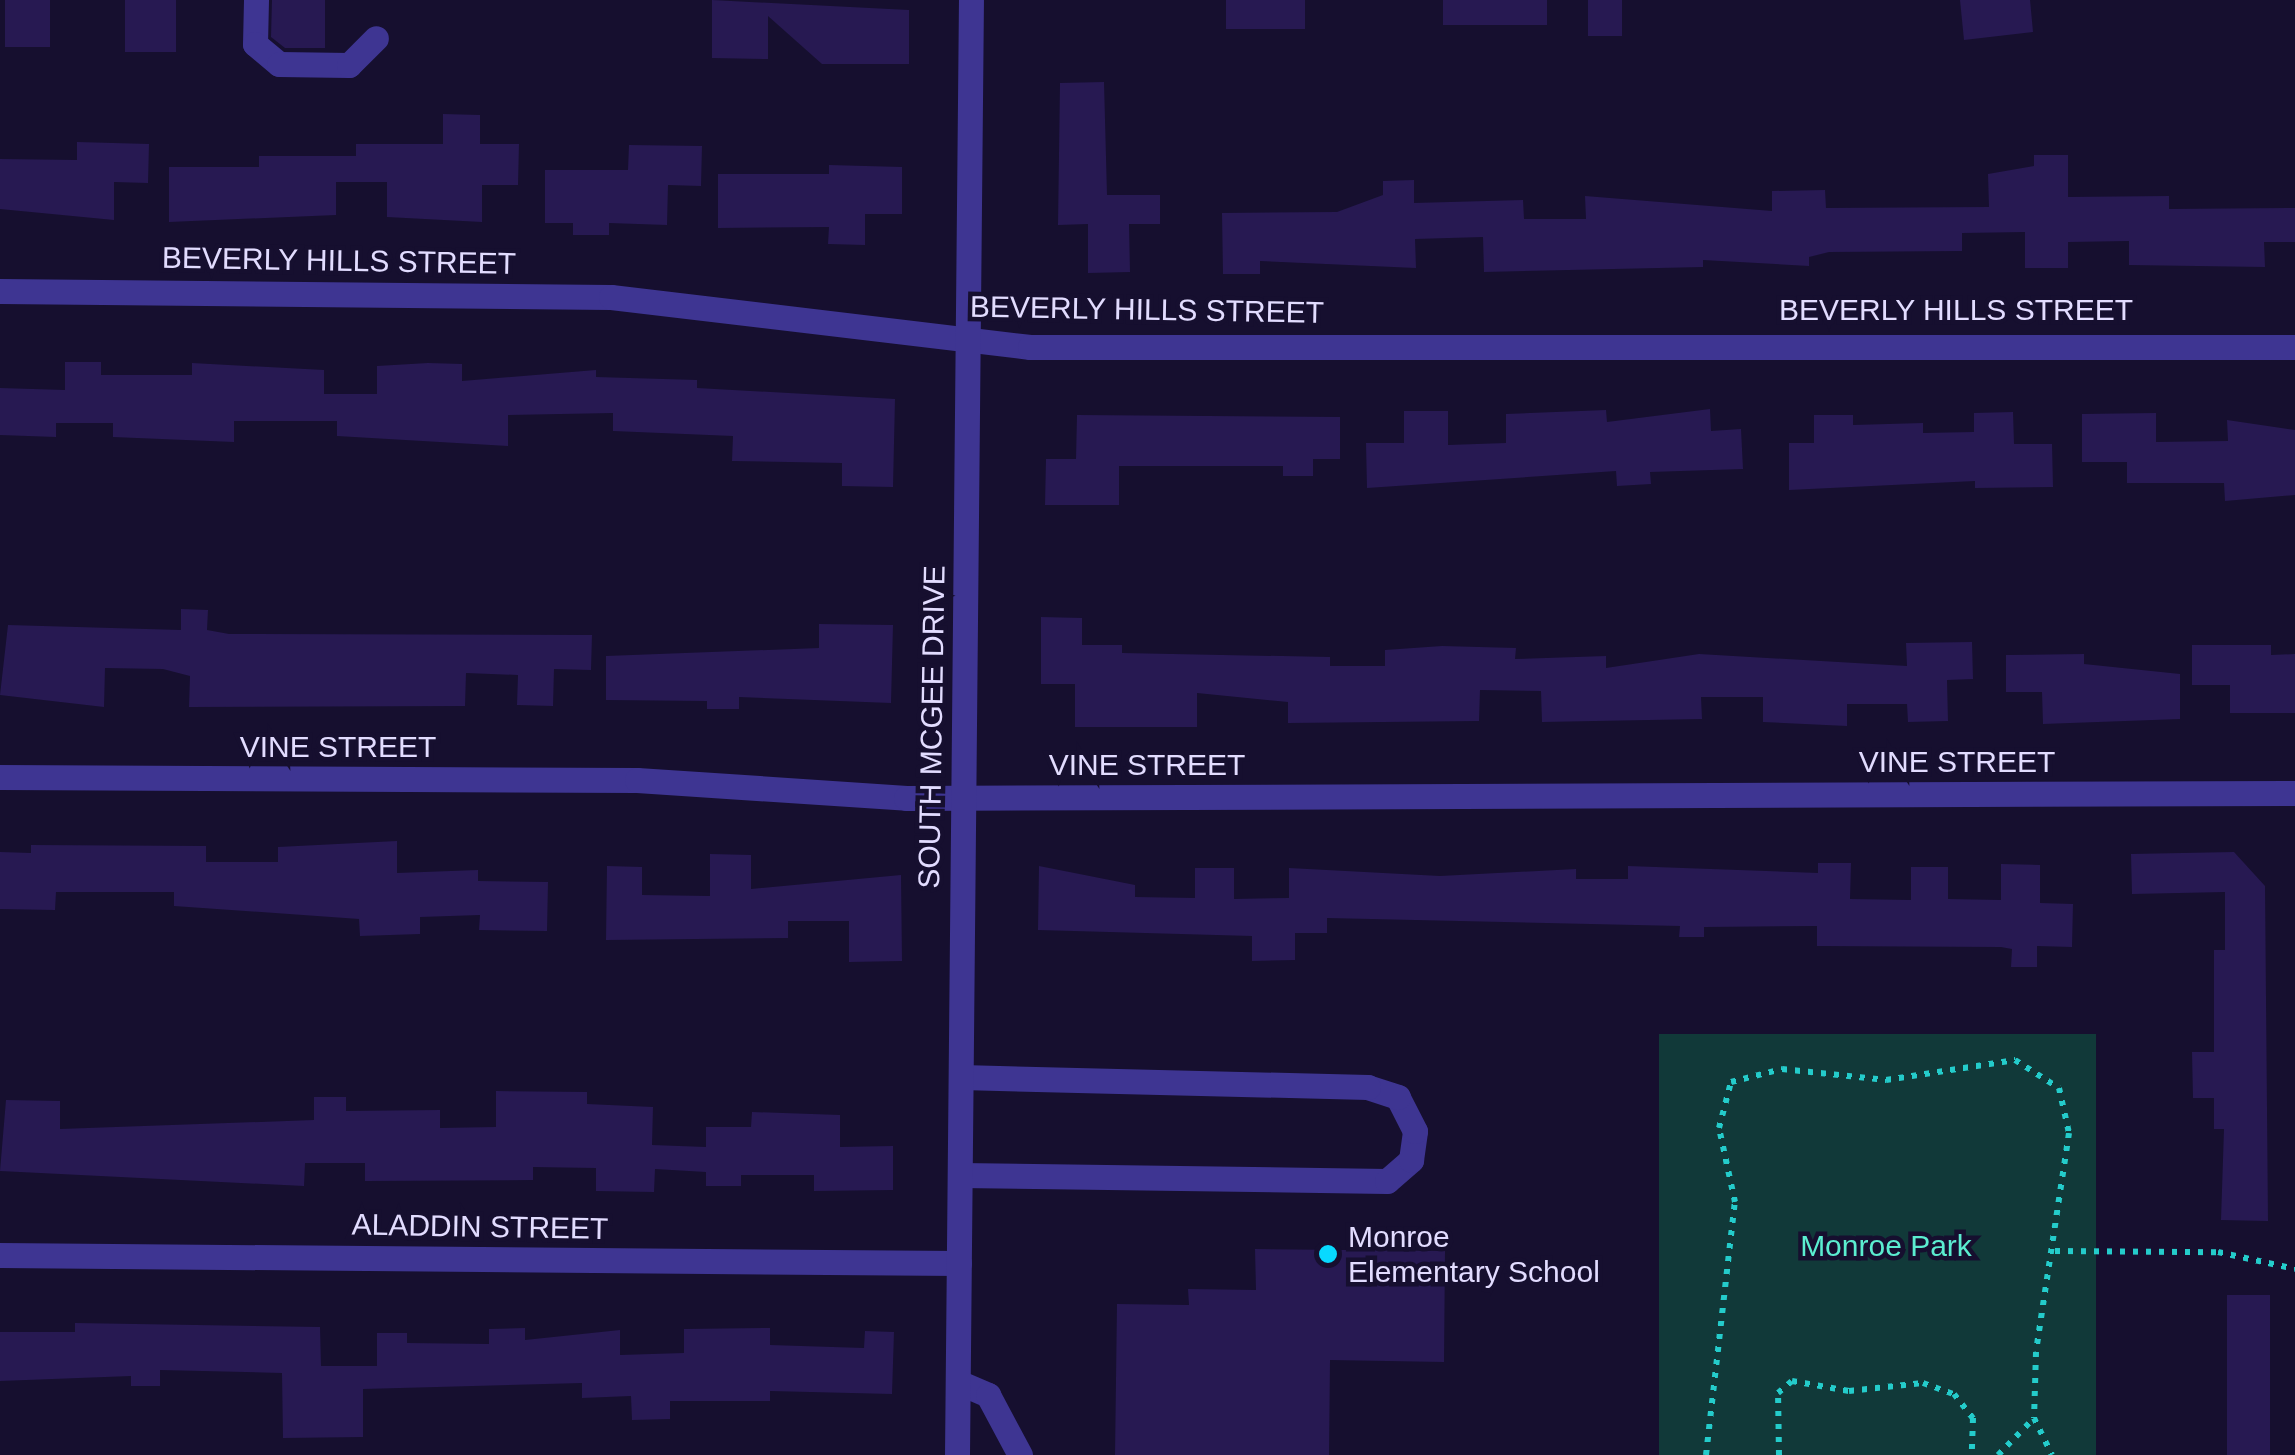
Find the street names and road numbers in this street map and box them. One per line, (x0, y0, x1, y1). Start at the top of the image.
street label: BEVERLY HILLS STREET (161, 240, 517, 282)
street label: BEVERLY HILLS STREET (969, 289, 1325, 331)
street label: BEVERLY HILLS STREET (1779, 292, 2133, 328)
street label: SOUTH MCGEE DRIVE (911, 565, 953, 889)
street label: VINE STREET (240, 729, 436, 765)
street label: VINE STREET (1859, 744, 2055, 780)
street label: VINE STREET (1049, 747, 1245, 783)
street label: ALADDIN STREET (351, 1207, 609, 1247)

